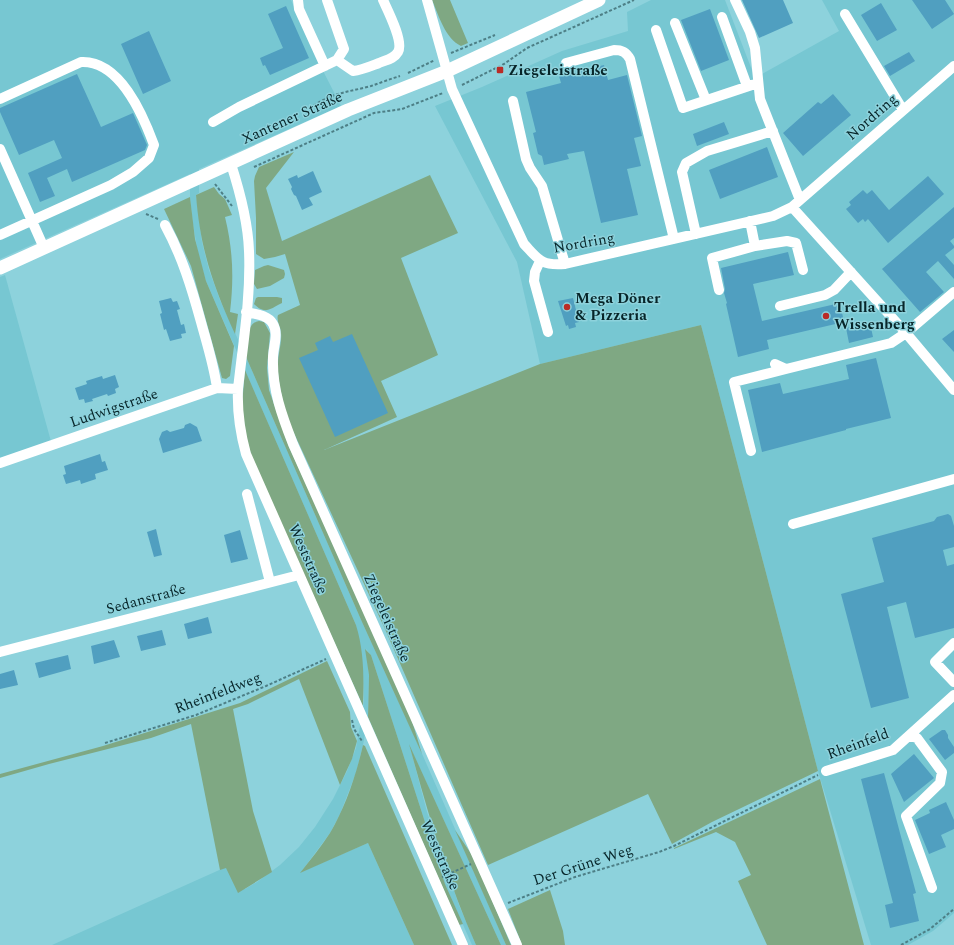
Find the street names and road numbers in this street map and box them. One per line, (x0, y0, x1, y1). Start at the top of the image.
street label: Xantener Straße (238, 85, 346, 151)
street label: Nordring (841, 88, 903, 146)
street label: Nordring (552, 226, 616, 260)
street label: Ludwigstraße (67, 382, 161, 434)
street label: Weststraße (282, 520, 334, 598)
street label: Ziegeleistraße (357, 570, 417, 666)
street label: Sedanstraße (104, 577, 188, 621)
street label: Rheinfeldweg (171, 666, 265, 720)
street label: Rheinfeld (824, 722, 892, 766)
street label: Weststraße (414, 816, 466, 894)
street label: Der Grüne Weg (530, 838, 636, 892)

